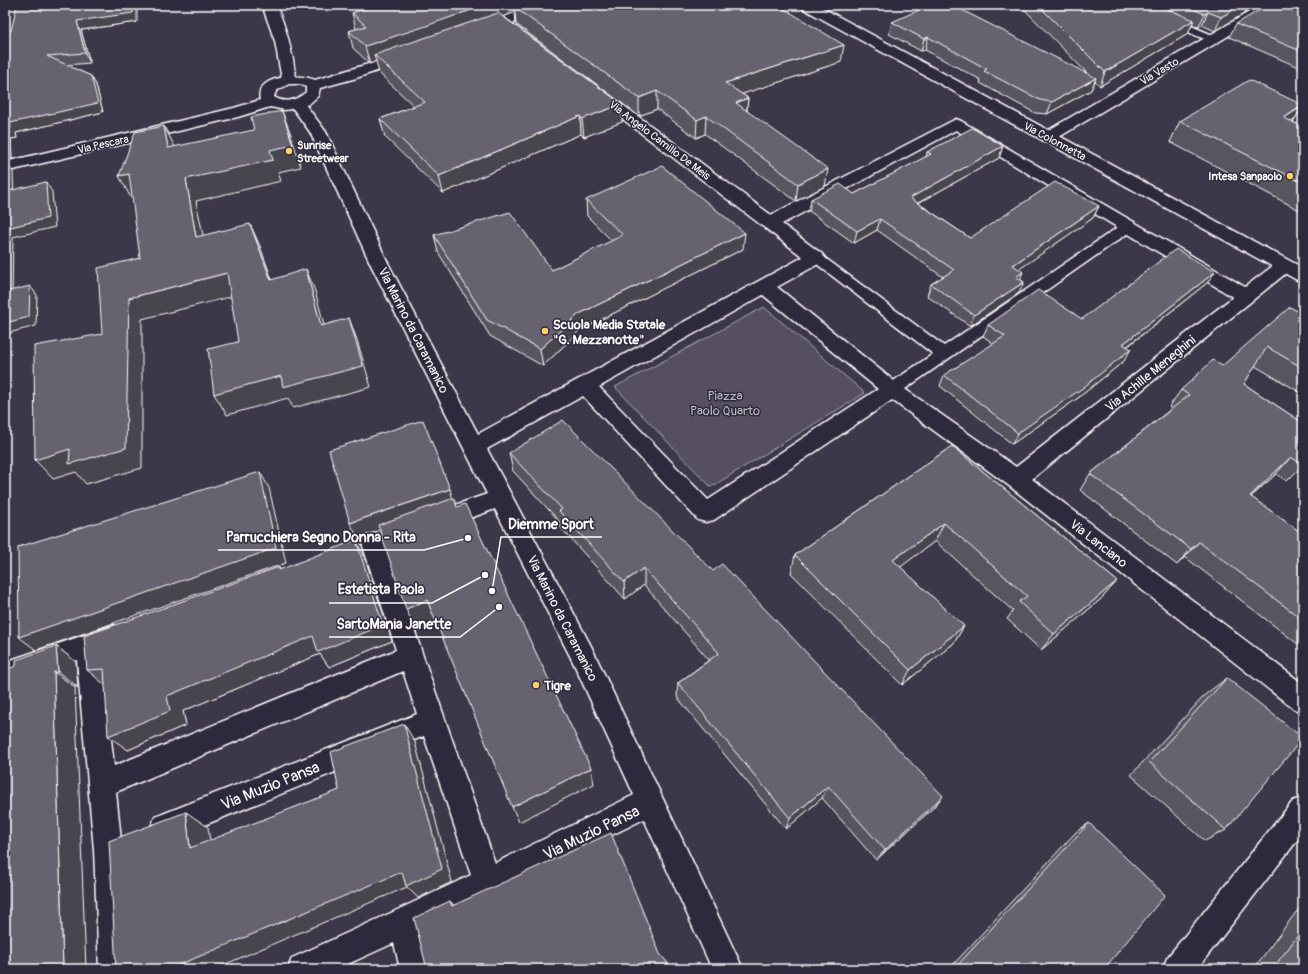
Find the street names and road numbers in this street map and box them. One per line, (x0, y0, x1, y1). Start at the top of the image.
street label: Via Vasto (1137, 55, 1181, 88)
street label: Via Angelo Camillo De Meis (607, 98, 713, 183)
street label: Via Colonnetta (1021, 120, 1088, 163)
street label: Via Pescara (76, 132, 130, 157)
street label: Via Marino da Caramanico (374, 265, 452, 396)
street label: Via Achille Meneghini (1102, 332, 1199, 415)
street label: Via Lanciano (1066, 516, 1130, 571)
street label: Via Marino da Caramanico (523, 553, 601, 684)
street label: Via Muzio Pansa (218, 757, 323, 815)
street label: Via Muzio Pansa (540, 801, 643, 865)

